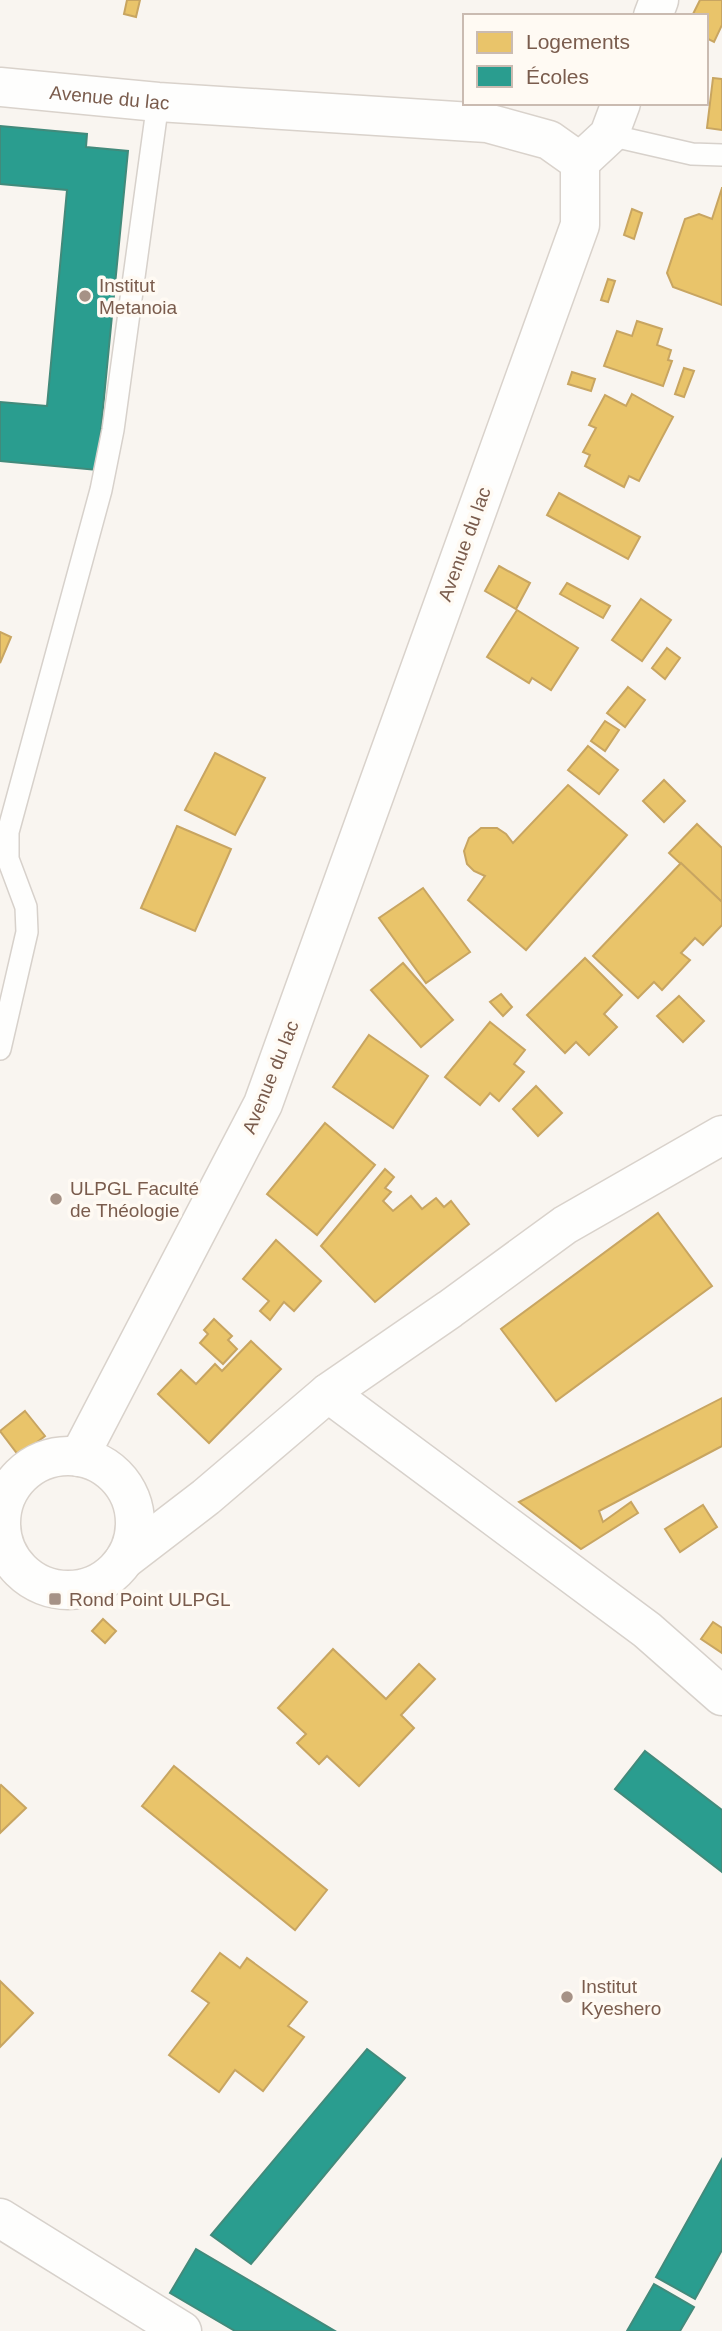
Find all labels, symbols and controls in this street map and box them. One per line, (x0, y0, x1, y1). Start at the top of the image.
legend (463, 14, 708, 105)
text: Logements (526, 30, 630, 53)
text: Écoles (526, 65, 589, 88)
street label: Avenue du lac (49, 82, 170, 114)
place label: Institut Metanoia (99, 275, 178, 318)
marker: Institut Metanoia (77, 288, 93, 304)
street label: Avenue du lac (434, 484, 495, 604)
street label: Avenue du lac (238, 1018, 303, 1137)
place label: ULPGL Faculté de Théologie (70, 1178, 199, 1221)
marker: ULPGL Faculté de Théologie (48, 1191, 64, 1207)
place label: Rond Point ULPGL (69, 1589, 231, 1610)
marker: Rond Point ULPGL (47, 1591, 63, 1607)
place label: Institut Kyeshero (581, 1976, 661, 2019)
marker: Institut Kyeshero (559, 1989, 575, 2005)

